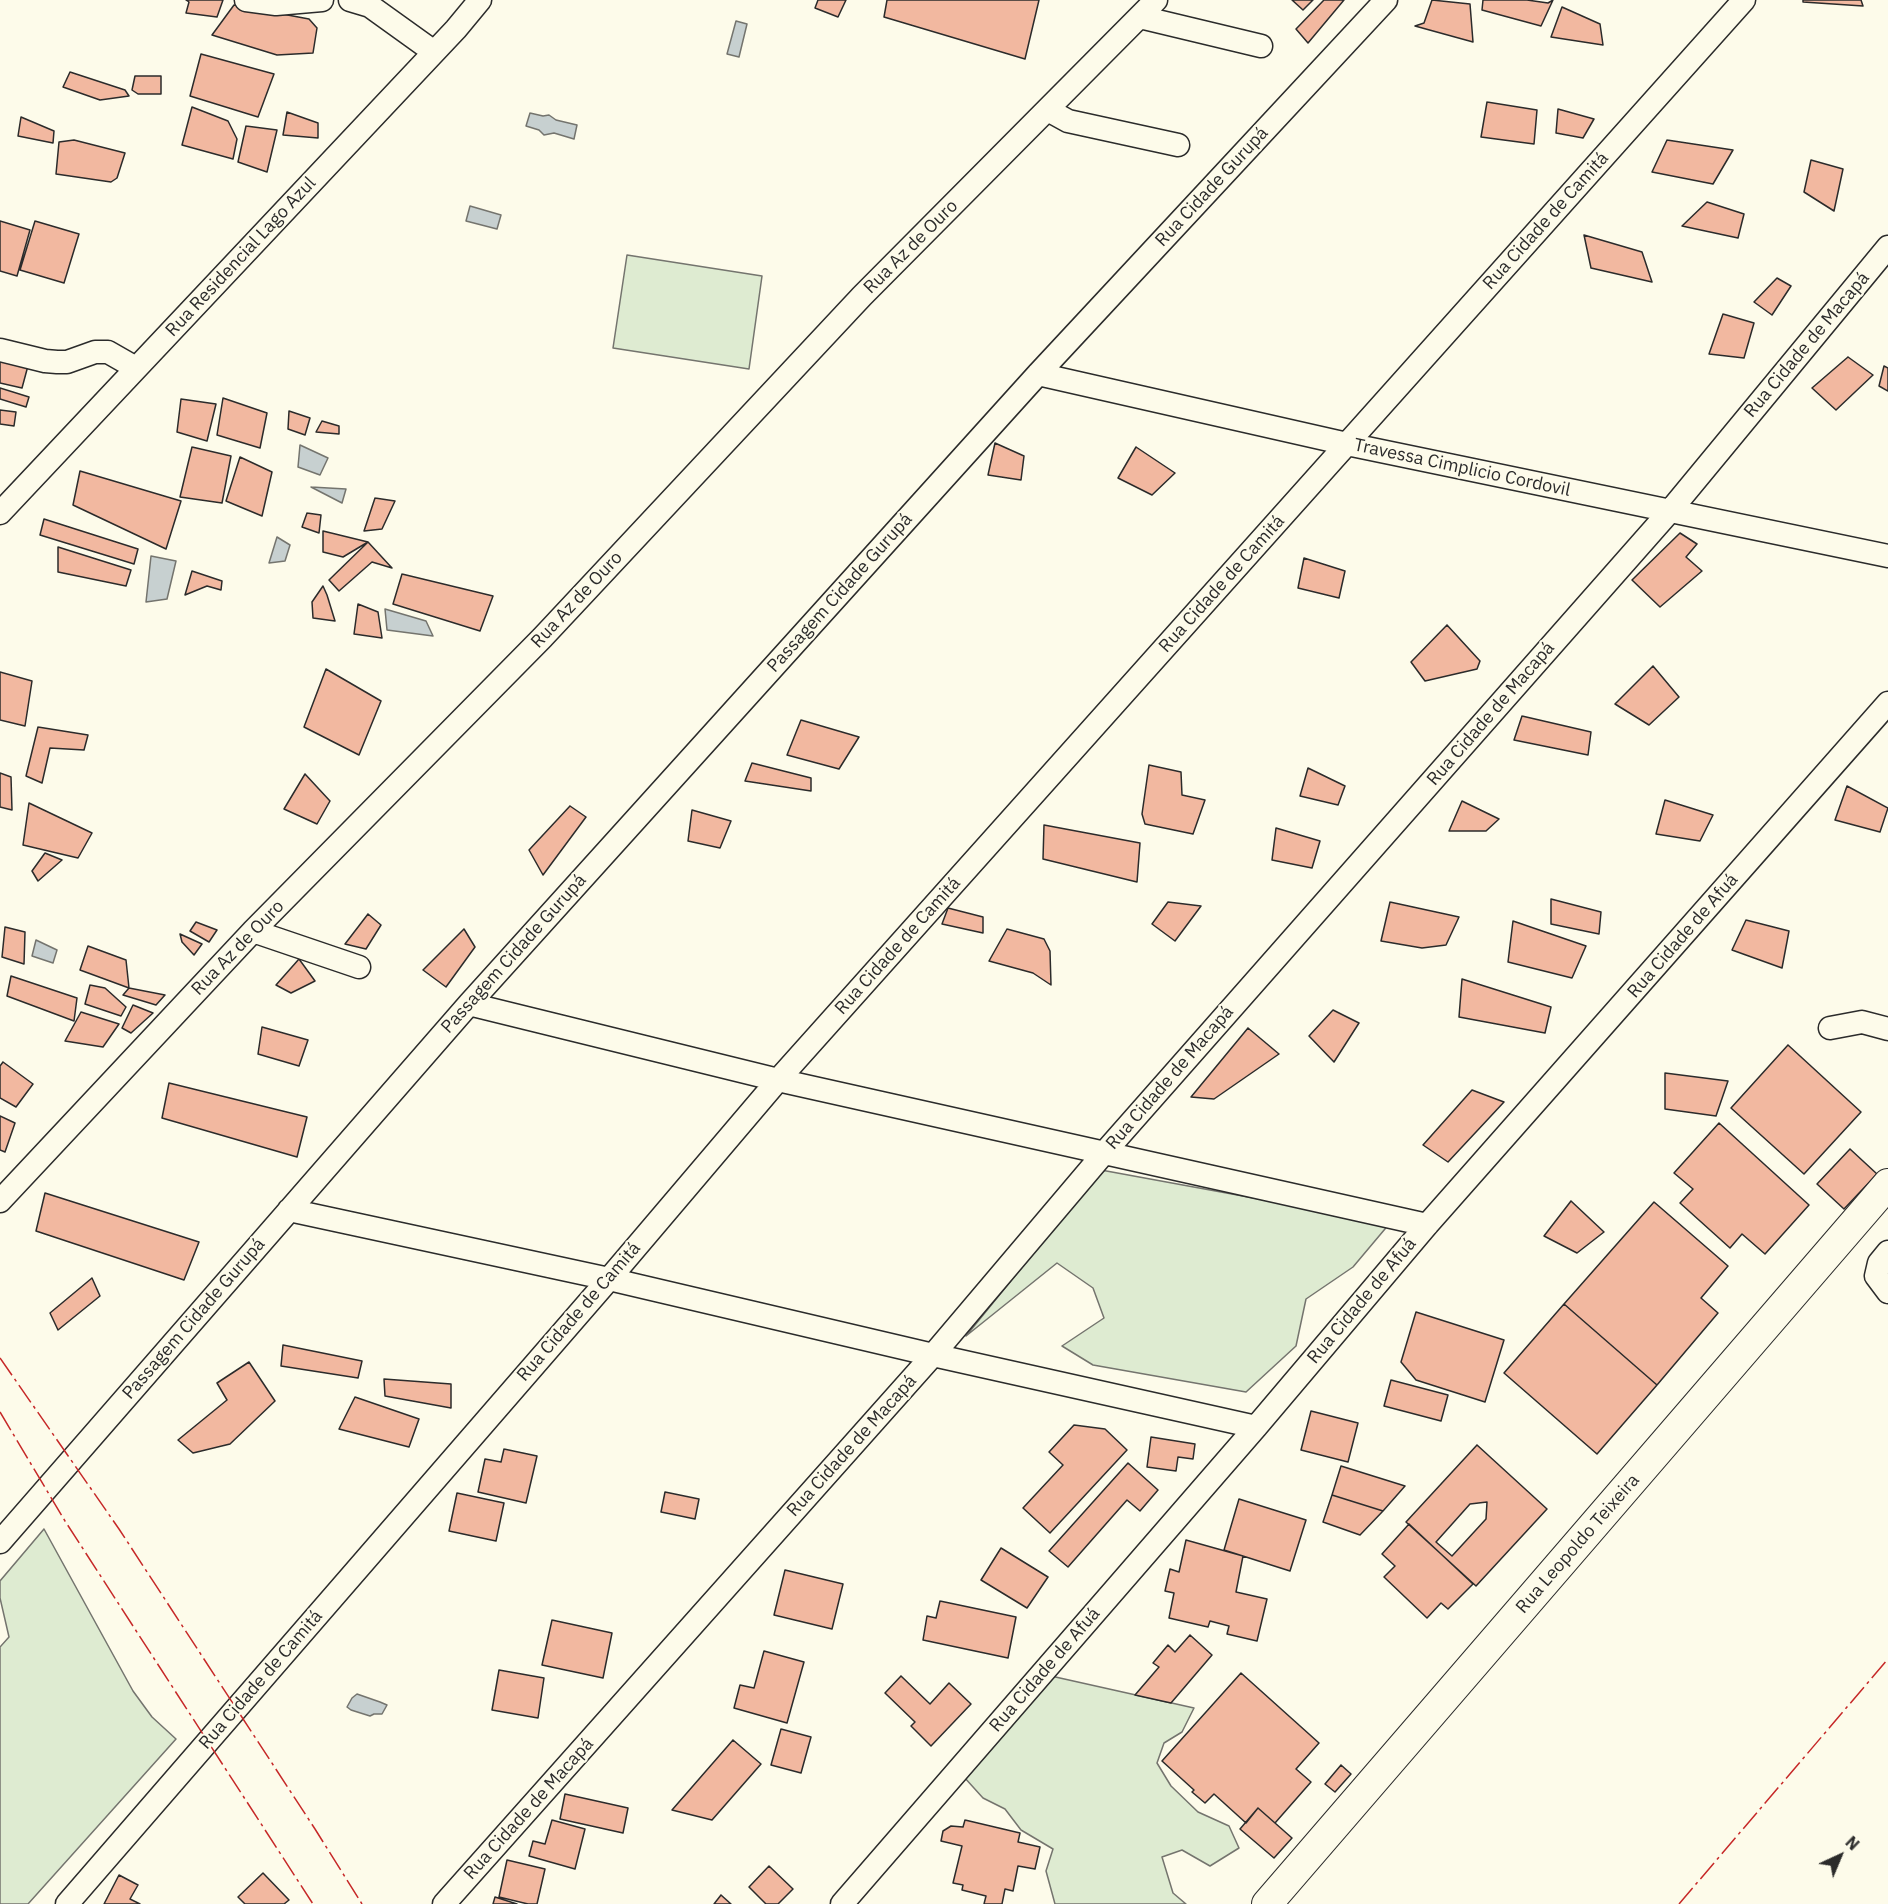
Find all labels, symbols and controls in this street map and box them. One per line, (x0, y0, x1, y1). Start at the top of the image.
street label: Rua Cidade Gurupá (1151, 123, 1273, 251)
street label: Rua Cidade de Camitá (1479, 148, 1613, 294)
street label: Rua Residencial Lago Azul (161, 173, 321, 341)
street label: Rua Az de Ouro (860, 196, 962, 298)
street label: Rua Cidade de Macapá (1740, 268, 1874, 422)
street label: Travessa Cimplicio Cordovil (1352, 434, 1572, 502)
street label: Passagem Cidade Gurupá (763, 509, 917, 677)
street label: Rua Cidade de Camitá (1155, 511, 1289, 657)
street label: Rua Az de Ouro (527, 547, 627, 653)
street label: Rua Cidade de Macapá (1423, 638, 1559, 790)
street label: Rua Cidade de Afuá (1623, 869, 1743, 1003)
street label: Passagem Cidade Gurupá (437, 870, 591, 1038)
street label: Rua Cidade de Camitá (831, 873, 965, 1019)
street label: Rua Az de Ouro (187, 896, 289, 1000)
street label: Rua Cidade de Macapá (1102, 1002, 1238, 1154)
street label: Passagem Cidade Gurupá (118, 1234, 270, 1404)
street label: Rua Cidade de Afuá (1303, 1234, 1421, 1368)
street label: Rua Cidade de Camitá (513, 1238, 645, 1386)
street label: Rua Cidade de Macapá (783, 1371, 921, 1521)
street label: Rua Leopoldo Teixeira (1512, 1470, 1644, 1618)
street label: Rua Cidade de Afuá (985, 1603, 1105, 1737)
street label: Rua Cidade de Camitá (195, 1606, 327, 1754)
street label: Rua Cidade de Macapá (460, 1734, 598, 1884)
north arrow (1810, 1826, 1870, 1886)
text: N (1841, 1832, 1864, 1854)

